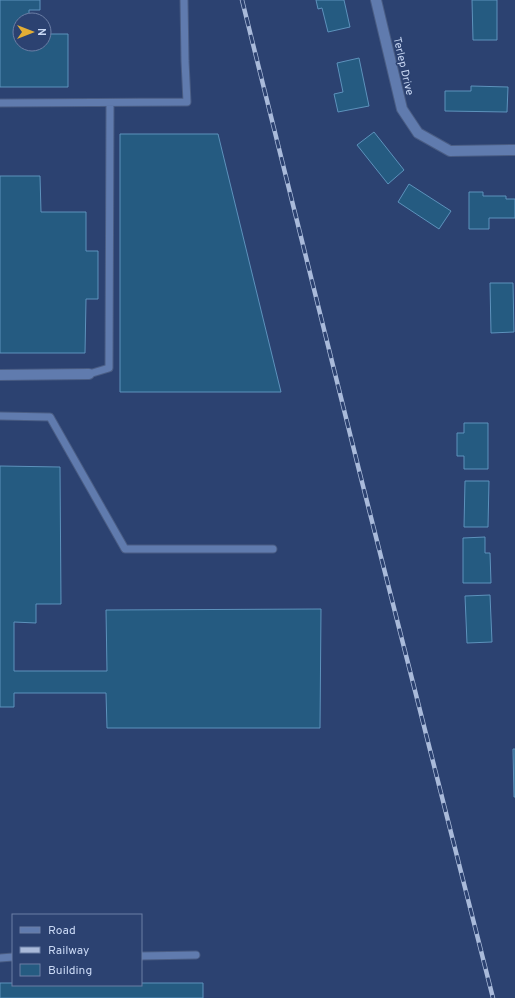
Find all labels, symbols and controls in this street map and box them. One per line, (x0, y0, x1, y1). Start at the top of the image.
north arrow (12, 12, 52, 52)
text: N (34, 28, 48, 36)
street label: Terlep Drive (390, 36, 417, 97)
legend (12, 914, 142, 986)
text: Road (48, 923, 76, 939)
text: Railway (48, 943, 89, 959)
text: Building (48, 963, 92, 979)

